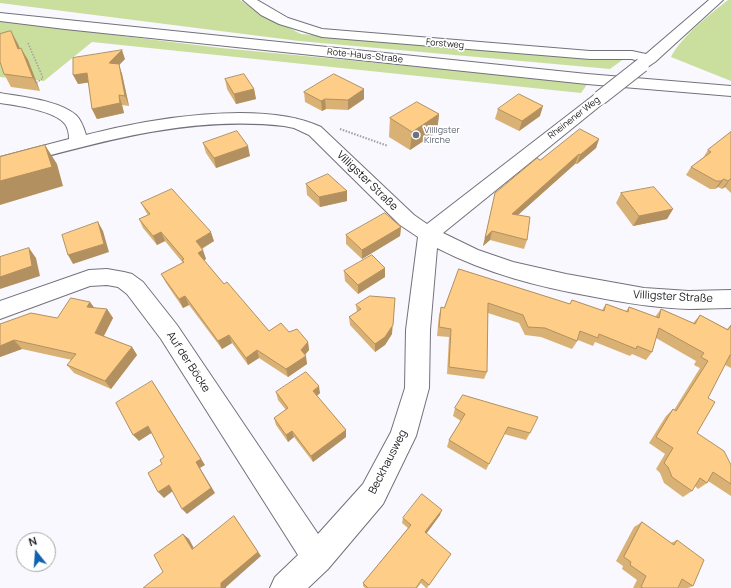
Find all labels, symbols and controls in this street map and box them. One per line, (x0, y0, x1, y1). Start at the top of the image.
street label: Forstweg (425, 37, 465, 51)
street label: Rote-Haus-Straße (326, 47, 404, 65)
street label: Rheinener Weg (546, 94, 602, 142)
place label: Villigster Kirche (424, 125, 460, 146)
marker: Villigster Kirche (411, 130, 421, 140)
street label: Villigster Straße (334, 149, 400, 213)
street label: Villigster Straße (633, 288, 713, 306)
street label: Auf der Böcke (163, 329, 213, 395)
street label: Beckhausweg (366, 428, 410, 496)
north arrow (16, 532, 56, 572)
text: N (27, 533, 39, 549)

